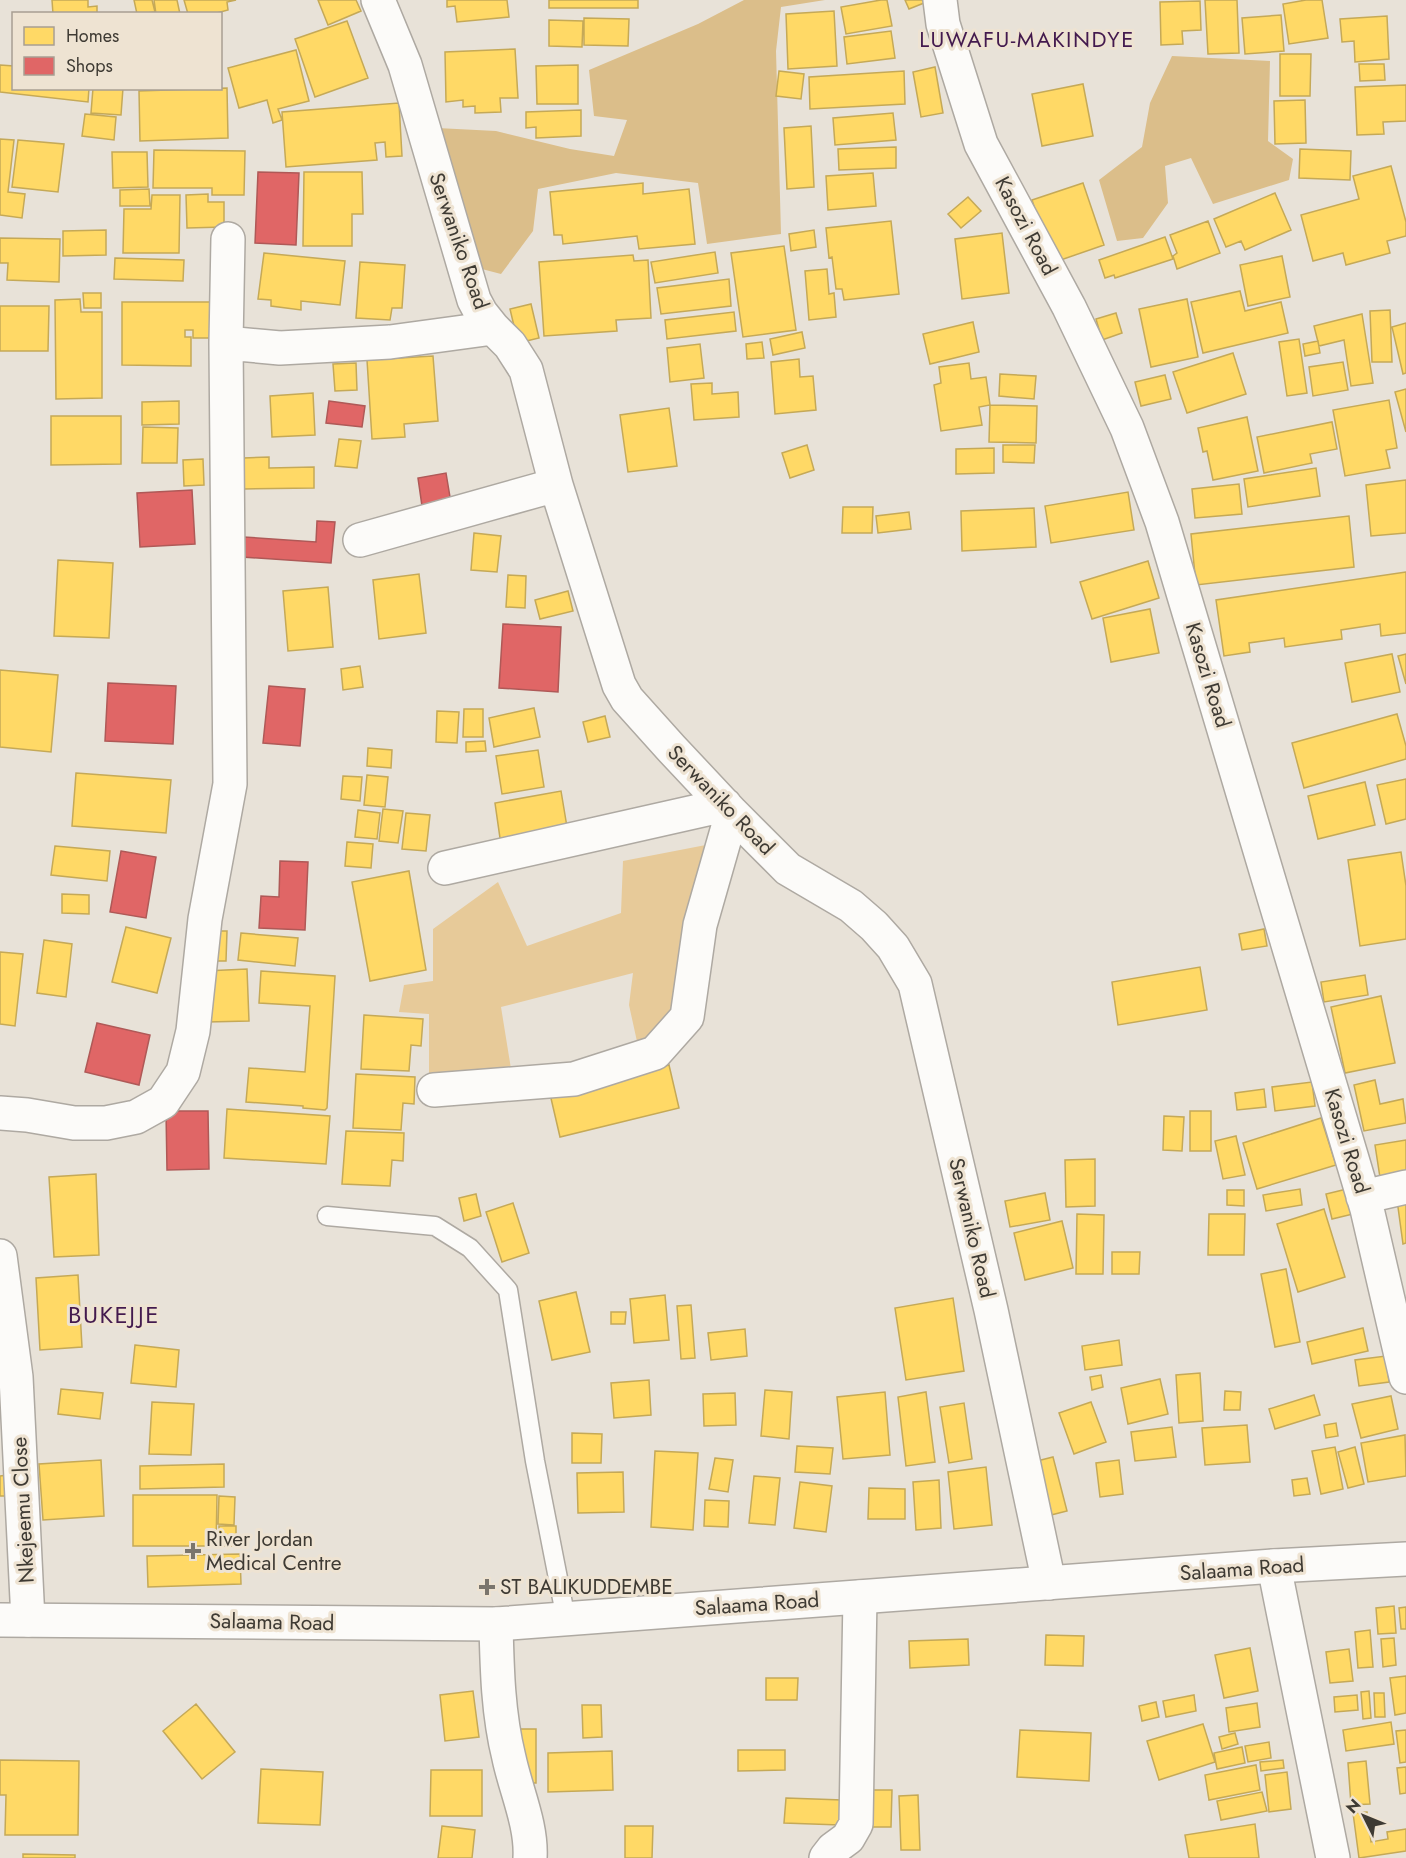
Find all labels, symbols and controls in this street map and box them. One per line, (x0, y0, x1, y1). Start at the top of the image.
legend (12, 12, 222, 90)
text: Homes (66, 23, 119, 49)
district label: LUWAFU-MAKINDYE (919, 23, 1135, 55)
text: Shops (66, 53, 113, 79)
street label: Serwaniko Road (422, 169, 496, 313)
street label: Kasozi Road (987, 171, 1065, 281)
street label: Kasozi Road (1178, 619, 1238, 731)
street label: Serwaniko Road (661, 738, 781, 862)
street label: Kasozi Road (1317, 1085, 1377, 1197)
street label: Serwaniko Road (941, 1155, 1003, 1301)
district label: BUKEJJE (68, 1297, 160, 1332)
street label: Nkejeemu Close (4, 1436, 42, 1584)
place label: River Jordan Medical Centre (206, 1524, 342, 1578)
marker: River Jordan Medical Centre (184, 1542, 202, 1560)
street label: Salaama Road (1179, 1550, 1305, 1588)
place label: ST BALIKUDDEMBE (500, 1572, 673, 1602)
marker: ST BALIKUDDEMBE (478, 1578, 496, 1596)
street label: Salaama Road (694, 1585, 820, 1623)
street label: Salaama Road (209, 1606, 335, 1638)
north arrow (1334, 1786, 1394, 1846)
text: N (1341, 1794, 1366, 1819)

